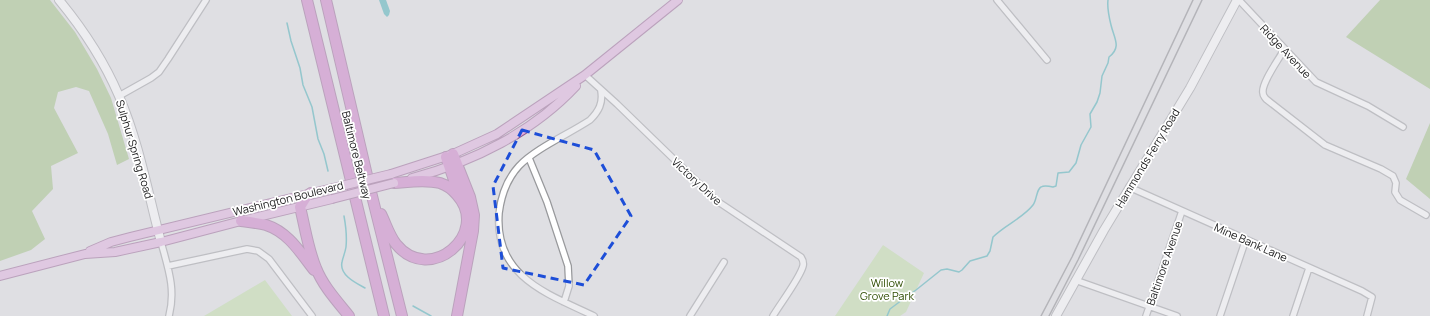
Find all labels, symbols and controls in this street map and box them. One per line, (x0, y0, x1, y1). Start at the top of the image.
street label: Ridge Avenue (1257, 21, 1315, 82)
street label: Sulphur Spring Road (113, 98, 157, 200)
street label: Hammonds Ferry Road (1111, 105, 1183, 211)
street label: Baltimore Beltway (339, 109, 375, 201)
street label: Victory Drive (669, 154, 726, 208)
street label: Washington Boulevard (231, 177, 345, 219)
street label: Baltimore Avenue (1143, 218, 1186, 307)
street label: Mine Bank Lane (1212, 219, 1290, 265)
park label: Willow Grove Park (860, 275, 914, 303)

